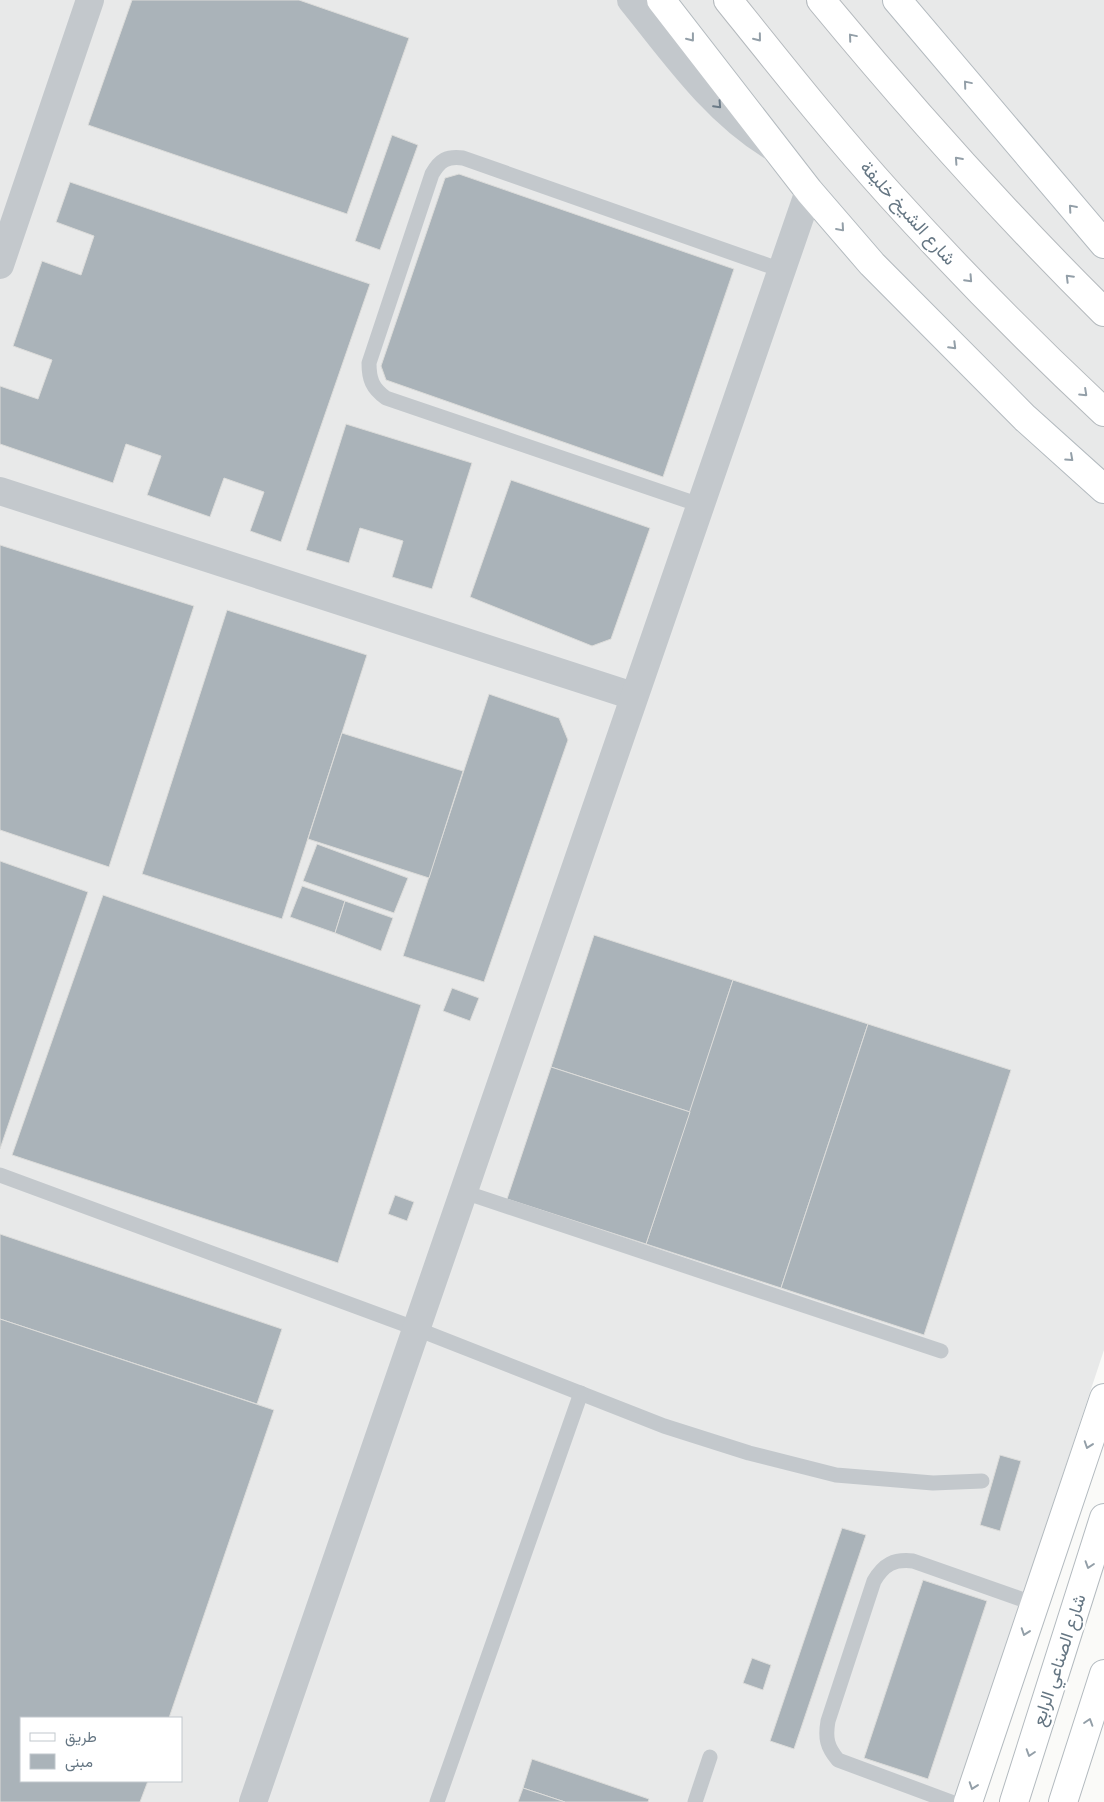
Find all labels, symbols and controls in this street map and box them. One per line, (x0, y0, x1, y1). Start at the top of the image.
one-way arrow (686, 32, 694, 41)
one-way arrow (753, 32, 761, 41)
one-way arrow (849, 34, 857, 43)
one-way arrow (964, 80, 973, 89)
one-way arrow (712, 99, 721, 108)
street label: شارع الشيخ خليفة (855, 156, 961, 270)
one-way arrow (955, 156, 964, 165)
one-way arrow (1069, 204, 1078, 213)
one-way arrow (835, 222, 843, 231)
one-way arrow (963, 273, 972, 282)
one-way arrow (1066, 275, 1075, 284)
one-way arrow (947, 340, 956, 349)
one-way arrow (1078, 387, 1087, 396)
one-way arrow (1064, 453, 1073, 462)
one-way arrow (1084, 1440, 1094, 1448)
one-way arrow (1085, 1560, 1095, 1568)
street label: شارع الصناعي الرابع (1026, 1591, 1095, 1730)
one-way arrow (1021, 1627, 1031, 1636)
legend (20, 1717, 182, 1782)
one-way arrow (1083, 1719, 1093, 1727)
text: طريق (65, 1727, 97, 1747)
one-way arrow (1025, 1748, 1035, 1757)
text: مبنى (65, 1752, 93, 1772)
one-way arrow (969, 1781, 979, 1790)

